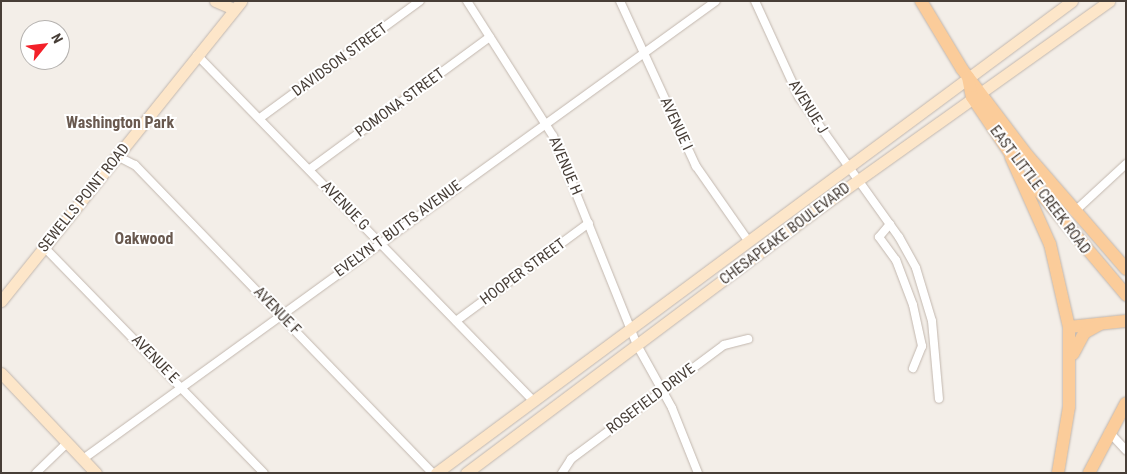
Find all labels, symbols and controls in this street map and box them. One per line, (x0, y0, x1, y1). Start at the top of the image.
street label: DAVIDSON STREET (289, 19, 391, 101)
north arrow (20, 20, 70, 70)
text: N (48, 31, 66, 46)
street label: POMONA STREET (352, 65, 448, 141)
street label: AVENUE J (785, 77, 831, 137)
street label: AVENUE I (656, 95, 696, 153)
district label: Washington Park (66, 113, 174, 133)
street label: EAST LITTLE CREEK ROAD (986, 122, 1094, 258)
street label: AVENUE H (545, 134, 585, 198)
street label: SEWELLS POINT ROAD (35, 140, 133, 256)
street label: EVELYN T BUTTS AVENUE (331, 177, 465, 281)
street label: AVENUE G (317, 178, 373, 234)
street label: CHESAPEAKE BOULEVARD (716, 179, 854, 289)
district label: Oakwood (115, 229, 173, 249)
street label: HOOPER STREET (477, 235, 569, 309)
street label: AVENUE F (250, 283, 304, 339)
street label: AVENUE E (128, 331, 182, 387)
street label: ROSEFIELD DRIVE (603, 360, 699, 438)

